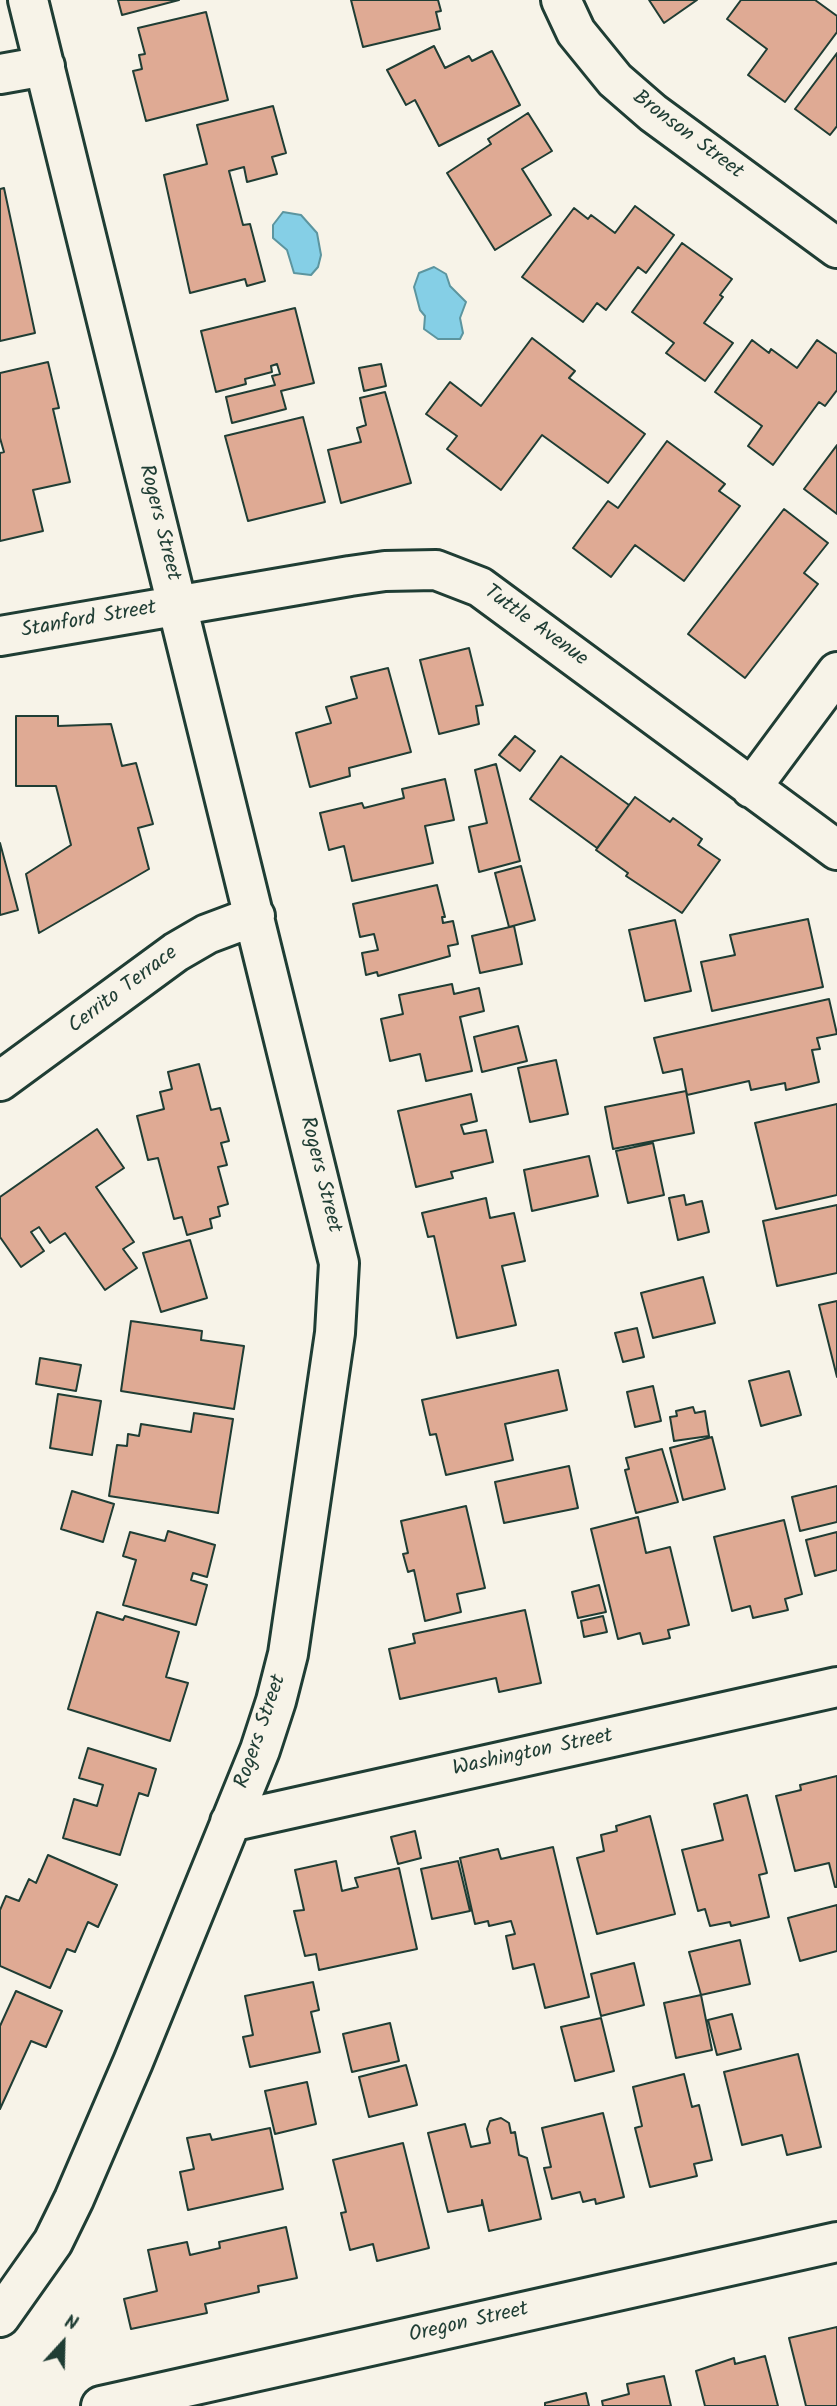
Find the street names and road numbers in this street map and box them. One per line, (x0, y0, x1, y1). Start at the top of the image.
street label: Bronson Street (627, 86, 747, 186)
street label: Rogers Street (131, 462, 185, 584)
street label: Tuttle Avenue (478, 581, 592, 673)
street label: Stanford Street (19, 597, 159, 645)
street label: Cerrito Terrace (64, 942, 184, 1040)
street label: Rogers Street (292, 1114, 346, 1236)
street label: Rogers Street (231, 1672, 293, 1792)
street label: Washington Street (451, 1725, 615, 1783)
street label: Oregon Street (407, 2298, 531, 2350)

